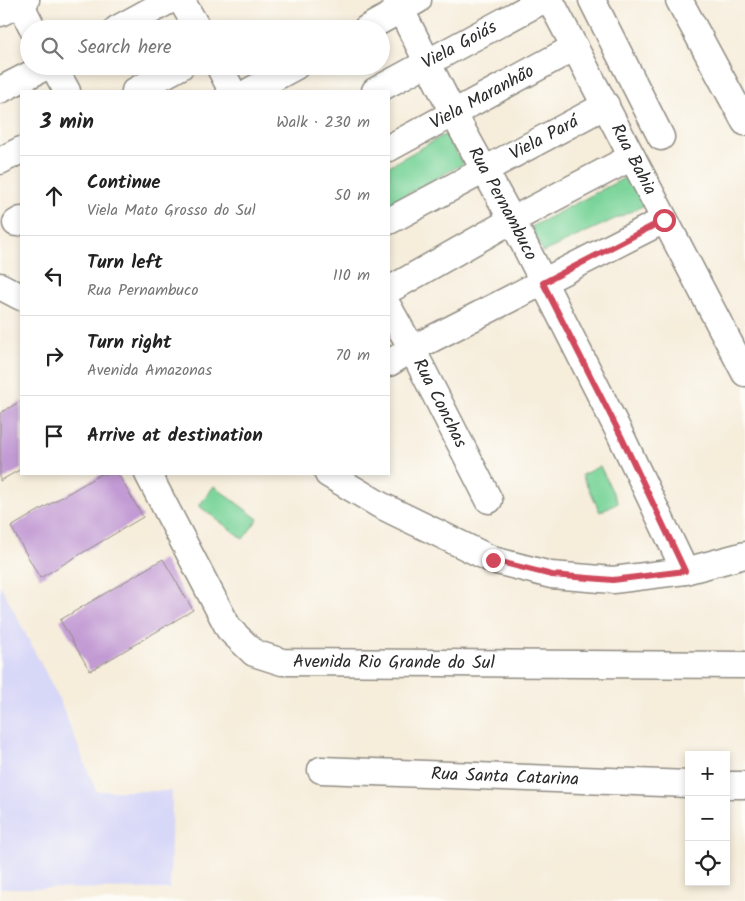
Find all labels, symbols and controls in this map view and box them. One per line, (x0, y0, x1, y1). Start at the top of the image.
street label: Viela Goiás (417, 13, 503, 77)
search box (20, 20, 390, 75)
text: Search here (78, 33, 172, 63)
icon: search (38, 34, 66, 62)
street label: Viela Maranhão (425, 57, 540, 138)
text: 3 min (40, 106, 94, 139)
street label: Viela Pará (504, 107, 585, 168)
text: Walk · 230 m (276, 110, 370, 135)
street label: Rua Bahia (603, 119, 664, 200)
street label: Rua Pernambuco (460, 142, 545, 266)
text: Continue (87, 168, 160, 198)
icon: ahead (40, 182, 68, 210)
text: 50 m (334, 183, 370, 208)
text: Viela Mato Grosso do Sul (87, 198, 256, 223)
route start (653, 209, 676, 232)
text: Turn left (87, 248, 162, 278)
icon: left (40, 262, 68, 290)
text: 110 m (333, 263, 370, 288)
text: Rua Pernambuco (87, 278, 198, 303)
text: Turn right (87, 328, 172, 358)
icon: right (40, 342, 68, 370)
text: 70 m (335, 343, 370, 368)
street label: Rua Conchas (405, 353, 475, 454)
text: Avenida Amazonas (87, 358, 212, 383)
text: Arrive at destination (87, 421, 263, 451)
icon: arrive (40, 422, 68, 450)
route end (482, 549, 505, 572)
street label: Avenida Rio Grande do Sul (293, 648, 496, 678)
map controls (685, 751, 730, 886)
button: + (685, 751, 730, 796)
street label: Rua Santa Catarina (430, 760, 579, 794)
button: − (685, 796, 730, 841)
button: locate (685, 841, 730, 886)

